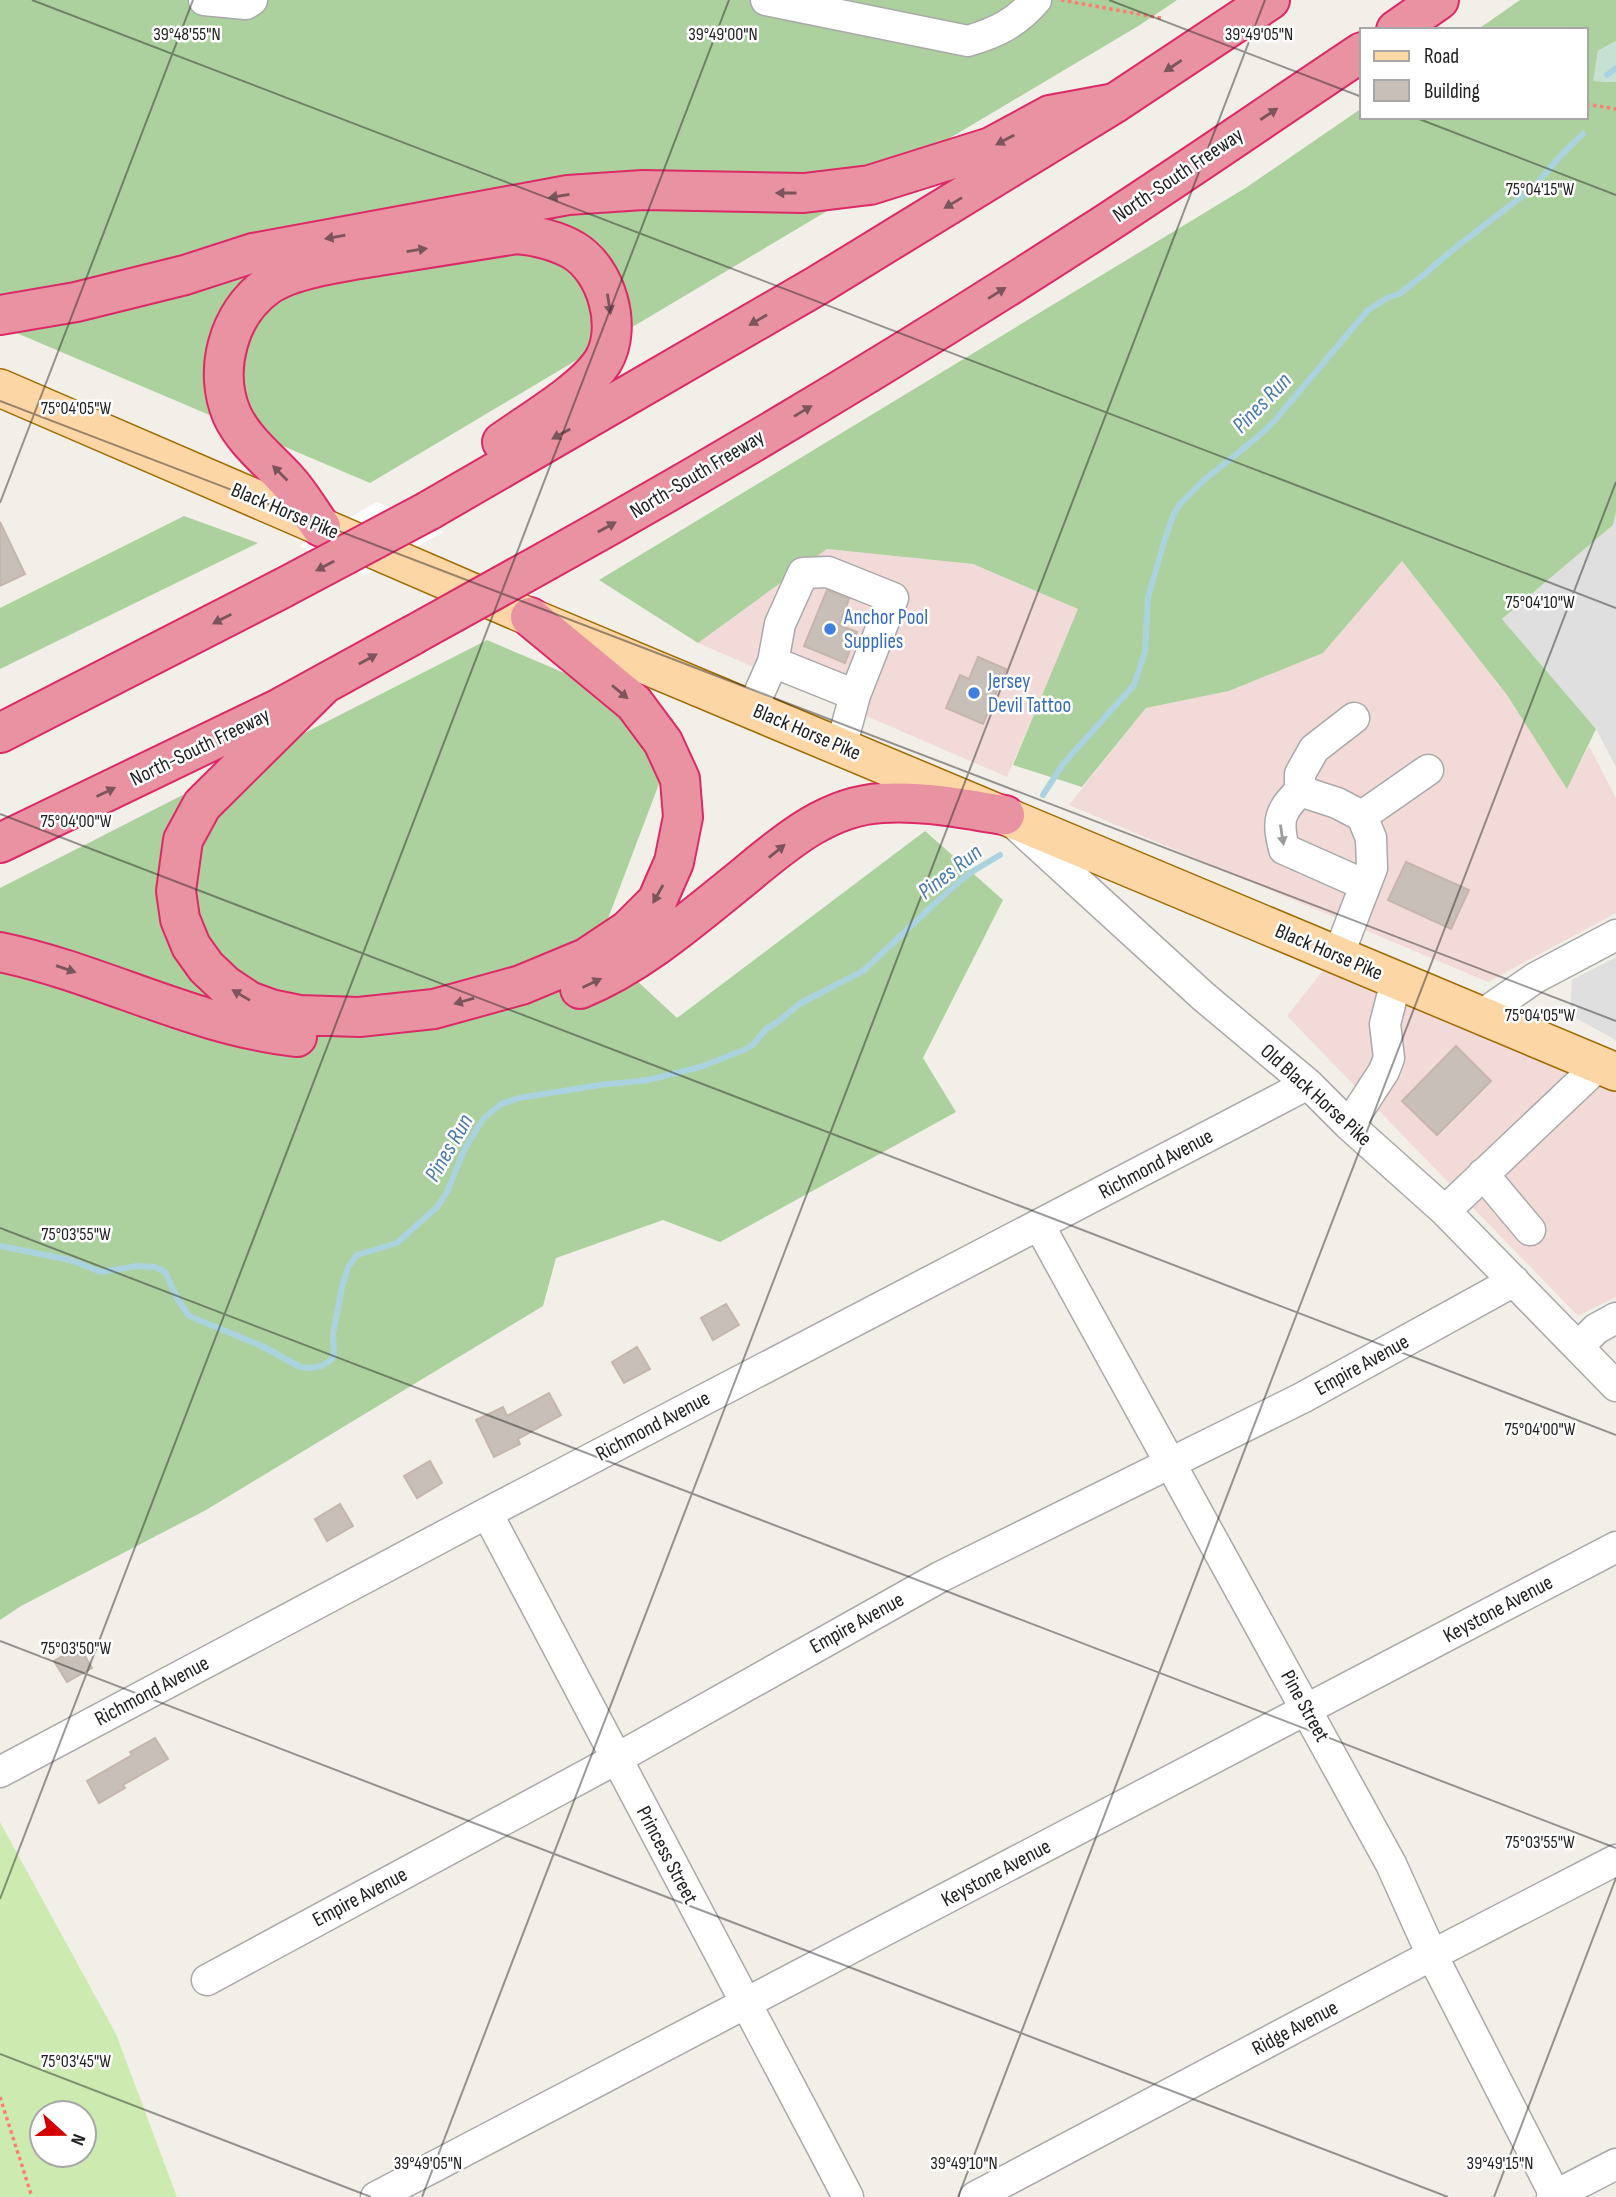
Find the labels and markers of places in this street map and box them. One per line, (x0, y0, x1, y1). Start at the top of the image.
place label: Anchor Pool Supplies (843, 605, 928, 654)
marker: Anchor Pool Supplies (822, 621, 838, 637)
place label: Jersey Devil Tattoo (987, 669, 1071, 718)
marker: Jersey Devil Tattoo (966, 685, 982, 701)

